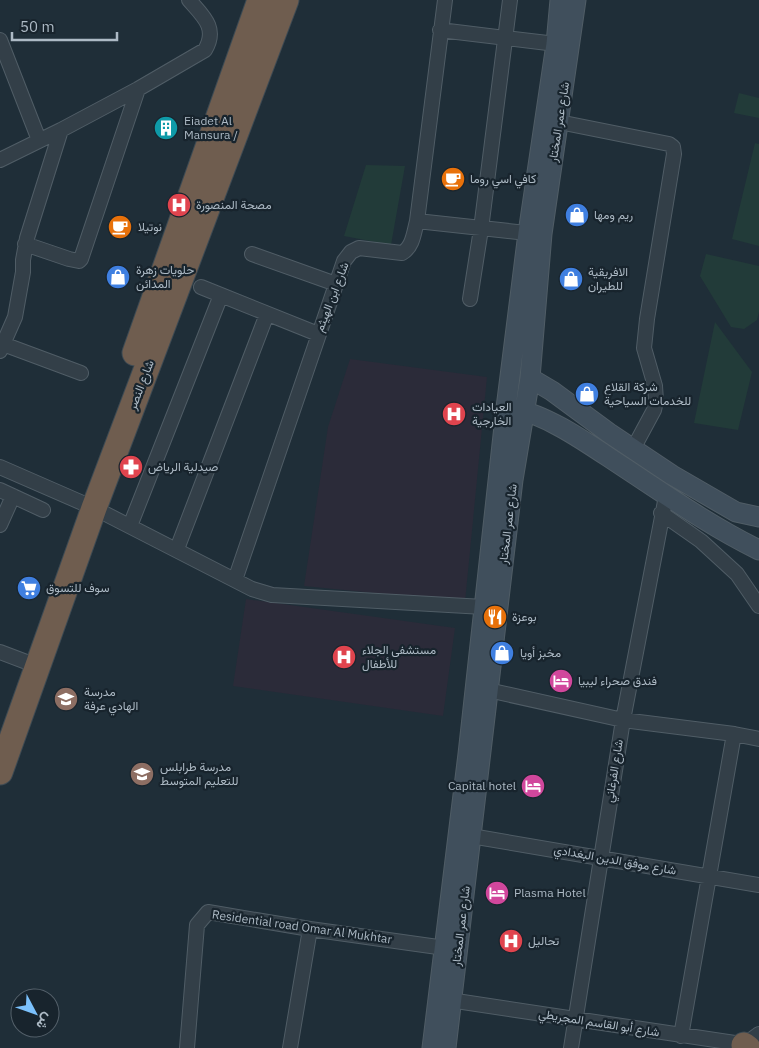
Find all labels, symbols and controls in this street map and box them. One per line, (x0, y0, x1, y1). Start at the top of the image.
scale bar (12, 10, 118, 42)
text: 50 m (20, 17, 55, 36)
street label: شارع عمر المختار (545, 81, 574, 164)
place label: Eiadet Al Mansura / (184, 113, 238, 142)
building icon: Eiadet Al Mansura / (153, 115, 179, 141)
cafe icon: كافي اسي روما (440, 166, 466, 192)
place label: كافي اسي روما (470, 171, 536, 189)
hospital icon: مصحة المنصورة (166, 192, 192, 218)
place label: مصحة المنصورة (196, 197, 272, 213)
shop icon: ريم ومها (564, 202, 590, 228)
place label: ريم ومها (594, 207, 633, 223)
cafe icon: نوتيلا (107, 214, 133, 240)
place label: نوتيلا (138, 219, 162, 235)
street label: شارع ابن الهيثم (311, 260, 354, 334)
place label: حلويات زهرة المدائن (136, 262, 194, 292)
shop icon: حلويات زهرة المدائن (105, 264, 131, 290)
place label: الافريقية للطيران (588, 264, 628, 294)
shop icon: الافريقية للطيران (558, 266, 584, 292)
street label: شارع النصر (124, 358, 159, 414)
place label: شركة القلاع للخدمات السياحية (604, 379, 691, 408)
shop icon: شركة القلاع للخدمات السياحية (574, 381, 600, 407)
place label: العيادات الخارجية (472, 399, 512, 429)
hospital icon: العيادات الخارجية (441, 401, 467, 427)
pharmacy icon: صيدلية الرياض (118, 454, 144, 480)
place label: صيدلية الرياض (148, 459, 218, 475)
street label: شارع عمر المختار (495, 483, 522, 566)
supermarket icon: سوف للتسوق (16, 575, 42, 601)
place label: سوف للتسوق (46, 580, 109, 596)
restaurant icon: بوعزة (482, 604, 508, 630)
place label: بوعزة (512, 609, 536, 625)
shop icon: مخبز أويا (489, 640, 515, 666)
place label: مستشفى الجلاء للأطفال (362, 642, 436, 672)
hospital icon: مستشفى الجلاء للأطفال (331, 644, 357, 670)
place label: مخبز أويا (520, 645, 561, 661)
hotel icon: فندق صحراء ليبيا (548, 668, 574, 694)
place label: فندق صحراء ليبيا (578, 673, 657, 689)
place label: مدرسة الهادي عرفة (84, 684, 138, 716)
school or university icon: مدرسة الهادي عرفة (53, 686, 79, 712)
street label: شارع الفرغاني (601, 738, 629, 804)
place label: مدرسة طرابلس للتعليم المتوسط (160, 759, 238, 789)
school or university icon: مدرسة طرابلس للتعليم المتوسط (129, 761, 155, 787)
hotel icon: Capital hotel (520, 773, 546, 799)
place label: Capital hotel (448, 778, 516, 793)
street label: شارع موفق الدين البغدادي (552, 841, 678, 881)
hotel icon: Plasma Hotel (484, 880, 510, 906)
street label: شارع عمر المختار (448, 885, 475, 968)
place label: Plasma Hotel (514, 885, 586, 900)
street label: Residential road Omar Al Mukhtar (211, 906, 394, 947)
hospital icon: تحاليل (498, 928, 524, 954)
place label: تحاليل (528, 933, 560, 949)
north arrow (10, 988, 60, 1038)
street label: شارع أبو القاسم المجريطي (537, 1006, 661, 1042)
text: ش (32, 1009, 57, 1034)

